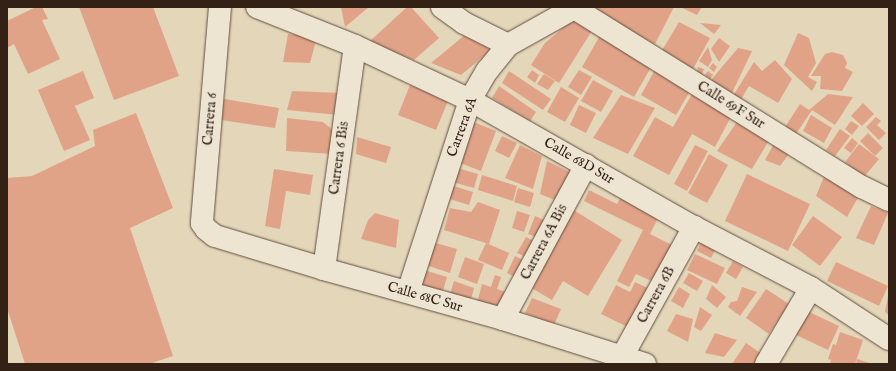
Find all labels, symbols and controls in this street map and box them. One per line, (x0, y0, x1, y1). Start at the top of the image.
street label: Calle 69F Sur (694, 78, 768, 132)
street label: Carrera 6 (199, 92, 221, 146)
street label: Carrera 6A (443, 95, 481, 159)
street label: Carrera 6 Bis (326, 120, 352, 196)
street label: Calle 68D Sur (541, 134, 617, 188)
street label: Carrera 6A Bis (517, 201, 571, 283)
street label: Carrera 6B (634, 264, 678, 326)
street label: Calle 68C Sur (386, 278, 464, 316)

